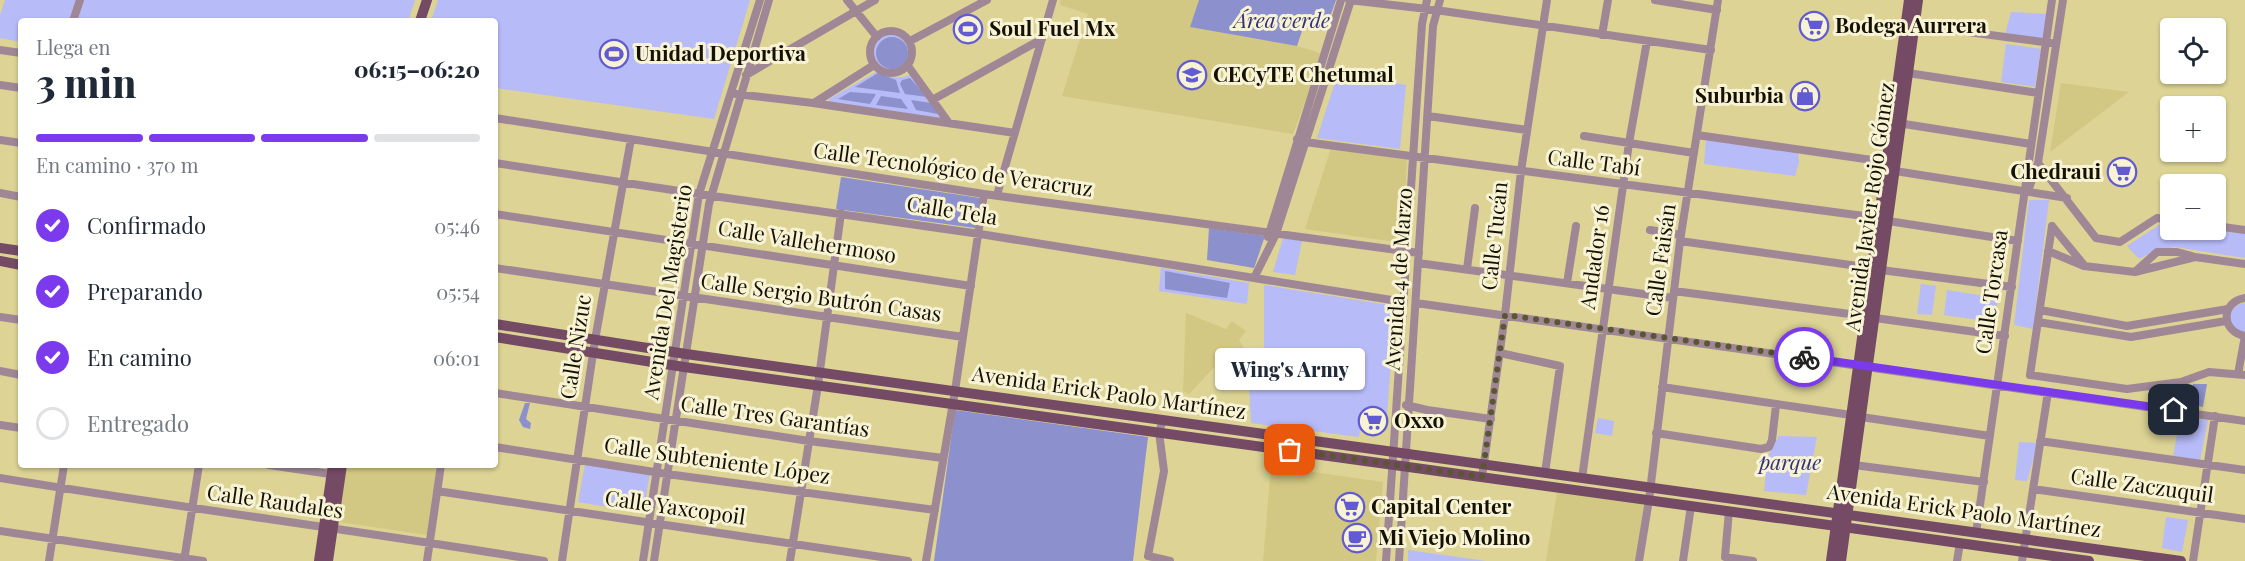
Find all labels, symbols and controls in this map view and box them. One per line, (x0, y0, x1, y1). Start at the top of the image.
park label: Área verde (1232, 5, 1330, 33)
supermarket icon: Bodega Aurrera (1798, 10, 1830, 42)
place label: Bodega Aurrera (1835, 10, 1987, 38)
sports icon: Soul Fuel Mx (952, 13, 984, 45)
place label: Soul Fuel Mx (989, 13, 1116, 41)
map controls (2160, 18, 2226, 240)
button: locate (2160, 18, 2226, 84)
text: Llega en (36, 33, 111, 60)
sports icon: Unidad Deportiva (598, 38, 630, 70)
place label: Unidad Deportiva (635, 38, 806, 66)
text: 06:15–06:20 (354, 54, 480, 84)
text: 3 min (36, 56, 136, 108)
school or university icon: CECyTE Chetumal (1176, 59, 1208, 91)
place label: CECyTE Chetumal (1213, 59, 1394, 87)
place label: Suburbia (1695, 80, 1784, 108)
shop icon: Suburbia (1789, 80, 1821, 112)
street label: Avenida Javier Rojo Gómez (1837, 80, 1899, 334)
button: + (2160, 96, 2226, 162)
street label: Calle Tecnológico de Veracruz (812, 135, 1095, 201)
street label: Calle Tabí (1546, 141, 1642, 181)
text: En camino · 370 m (36, 151, 198, 178)
place label: Chedraui (2010, 156, 2101, 184)
supermarket icon: Chedraui (2106, 156, 2138, 188)
button: − (2160, 174, 2226, 240)
street label: Calle Tucán (1473, 180, 1513, 291)
street label: Avenida Del Magisterio (635, 182, 697, 402)
street label: Avenida 4 de Marzo (1377, 187, 1417, 372)
street label: Calle Tela (905, 188, 1000, 230)
street label: Calle Faisán (1637, 201, 1681, 318)
street label: Andador 16 (1572, 203, 1614, 312)
icon: check (36, 209, 69, 242)
text: Confirmado (87, 210, 206, 240)
text: 05:46 (434, 212, 480, 239)
street label: Calle Vallehermoso (716, 212, 898, 268)
street label: Calle Torcasa (1967, 227, 2013, 356)
street label: Calle Sergio Butrón Casas (699, 265, 943, 327)
icon: check (36, 275, 69, 308)
text: Preparando (87, 276, 203, 306)
text: 05:54 (436, 278, 480, 305)
street label: Calle Nizuc (552, 292, 596, 401)
courier (1774, 327, 1834, 387)
icon: check (36, 341, 69, 374)
icon: bike (1788, 341, 1821, 374)
text: En camino (87, 342, 192, 372)
text: 06:01 (433, 344, 480, 371)
callout: Wing's Army (1215, 348, 1365, 390)
text: Wing's Army (1231, 355, 1349, 382)
street label: Avenida Erick Paolo Martínez (969, 358, 1248, 424)
pin (2148, 384, 2199, 435)
street label: Calle Tres Garantías (679, 388, 871, 442)
icon: home (2157, 393, 2190, 426)
supermarket icon: Oxxo (1357, 405, 1389, 437)
place label: Oxxo (1394, 405, 1444, 433)
text: Entregado (87, 408, 189, 438)
pin (1264, 424, 1315, 475)
street label: Calle Subteniente López (603, 429, 832, 489)
icon: bag (1273, 433, 1306, 466)
park label: parque (1757, 447, 1821, 475)
street label: Calle Zaczuquil (2069, 460, 2216, 508)
street label: Avenida Erick Paolo Martínez (1824, 476, 2103, 542)
street label: Calle Raudales (205, 477, 345, 523)
street label: Calle Yaxcopoil (603, 482, 747, 530)
supermarket icon: Capital Center (1334, 491, 1366, 523)
place label: Capital Center (1371, 491, 1512, 519)
cafe icon: Mi Viejo Molino (1341, 522, 1373, 554)
place label: Mi Viejo Molino (1378, 522, 1531, 550)

